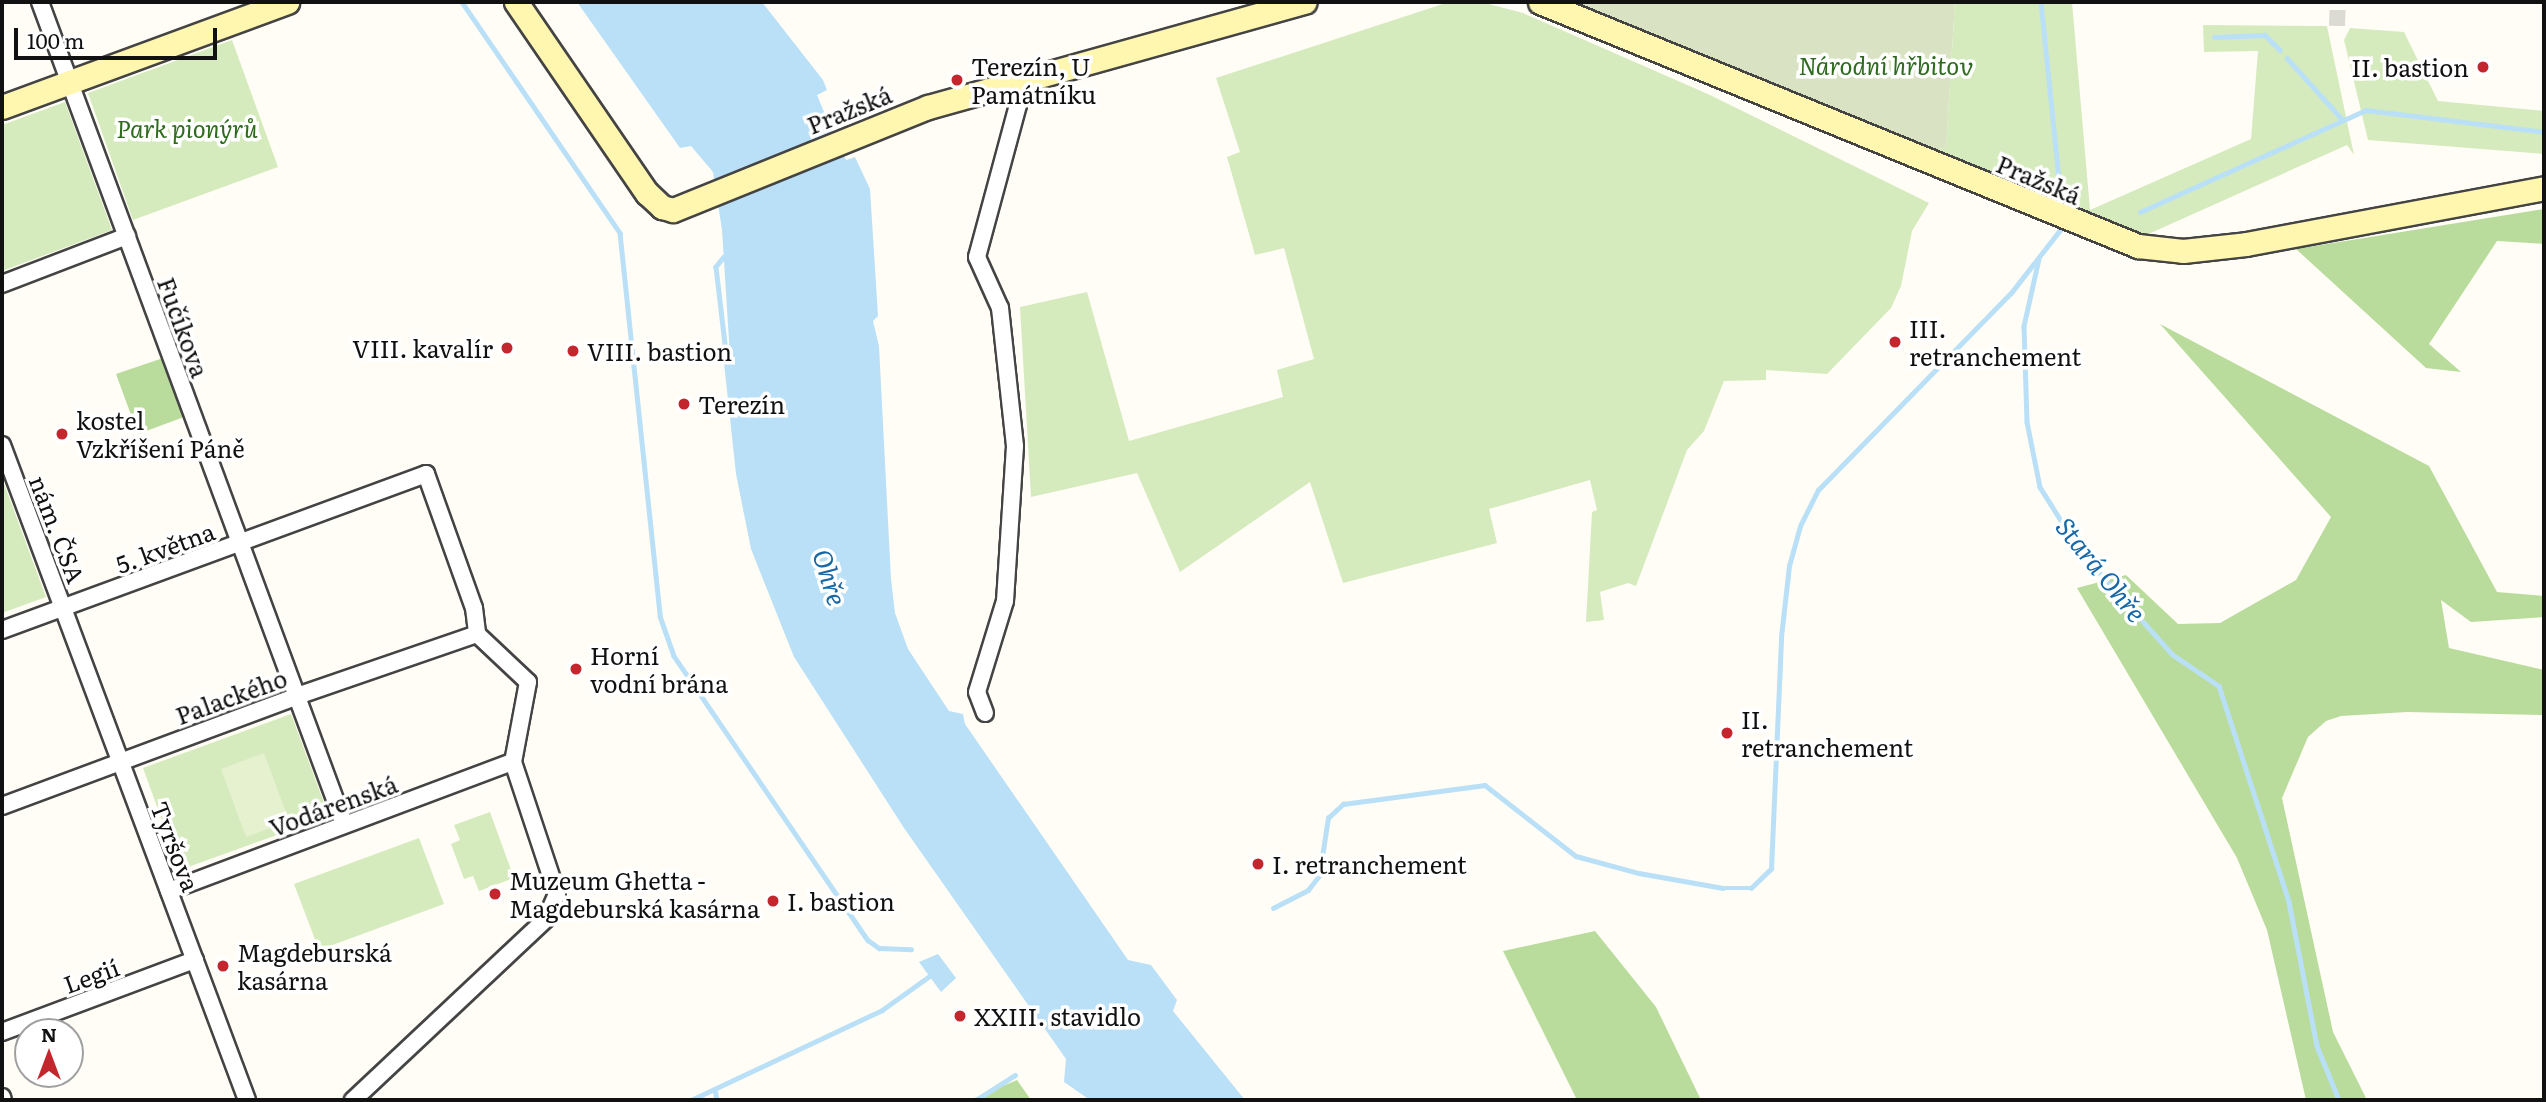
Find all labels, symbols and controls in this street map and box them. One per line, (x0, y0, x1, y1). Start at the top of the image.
scale bar (18, 14, 220, 58)
text: 100 m (27, 24, 84, 55)
park label: Národní hřbitov (1798, 51, 1974, 79)
place label: Terezín, U Památníku (971, 52, 1096, 108)
place label: II. bastion (2351, 53, 2469, 81)
marker: II. bastion (2475, 59, 2491, 75)
marker: Terezín, U Památníku (949, 72, 965, 88)
street label: Pražská (802, 79, 896, 139)
park label: Park pionýrů (116, 114, 258, 142)
street label: Pražská (1993, 148, 2085, 210)
street label: Fučíkova (153, 273, 215, 381)
place label: III. retranchement (1909, 314, 2081, 370)
place label: VIII. kavalír (352, 334, 493, 362)
marker: III. retranchement (1887, 334, 1903, 350)
place label: VIII. bastion (587, 337, 732, 365)
marker: VIII. kavalír (499, 340, 515, 356)
marker: VIII. bastion (565, 343, 581, 359)
place label: Terezín (698, 390, 785, 418)
marker: Terezín (676, 396, 692, 412)
place label: kostel Vzkříšení Páně (76, 406, 245, 462)
marker: kostel Vzkříšení Páně (54, 426, 70, 442)
street label: nám. ČSA (24, 471, 92, 587)
water label: Stará Ohře (2051, 511, 2153, 627)
street label: 5. května (112, 516, 218, 578)
water label: Ohře (808, 545, 854, 609)
place label: Horní vodní brána (590, 641, 728, 697)
marker: Horní vodní brána (568, 661, 584, 677)
street label: Palackého (171, 663, 291, 729)
place label: II. retranchement (1741, 705, 1913, 761)
marker: II. retranchement (1719, 725, 1735, 741)
street label: Vodárenská (265, 769, 401, 841)
street label: Tyršova (146, 797, 206, 895)
place label: I. retranchement (1272, 850, 1467, 878)
marker: I. retranchement (1250, 856, 1266, 872)
place label: Muzeum Ghetta - Magdeburská kasárna (509, 866, 760, 922)
marker: Muzeum Ghetta - Magdeburská kasárna (487, 886, 503, 902)
place label: I. bastion (787, 887, 895, 915)
marker: I. bastion (765, 893, 781, 909)
place label: Magdeburská kasárna (237, 938, 392, 994)
street label: Legií (59, 952, 123, 998)
marker: Magdeburská kasárna (215, 958, 231, 974)
place label: XXIII. stavidlo (974, 1002, 1141, 1030)
marker: XXIII. stavidlo (952, 1008, 968, 1024)
north arrow (14, 1018, 84, 1088)
text: N (41, 1020, 57, 1048)

